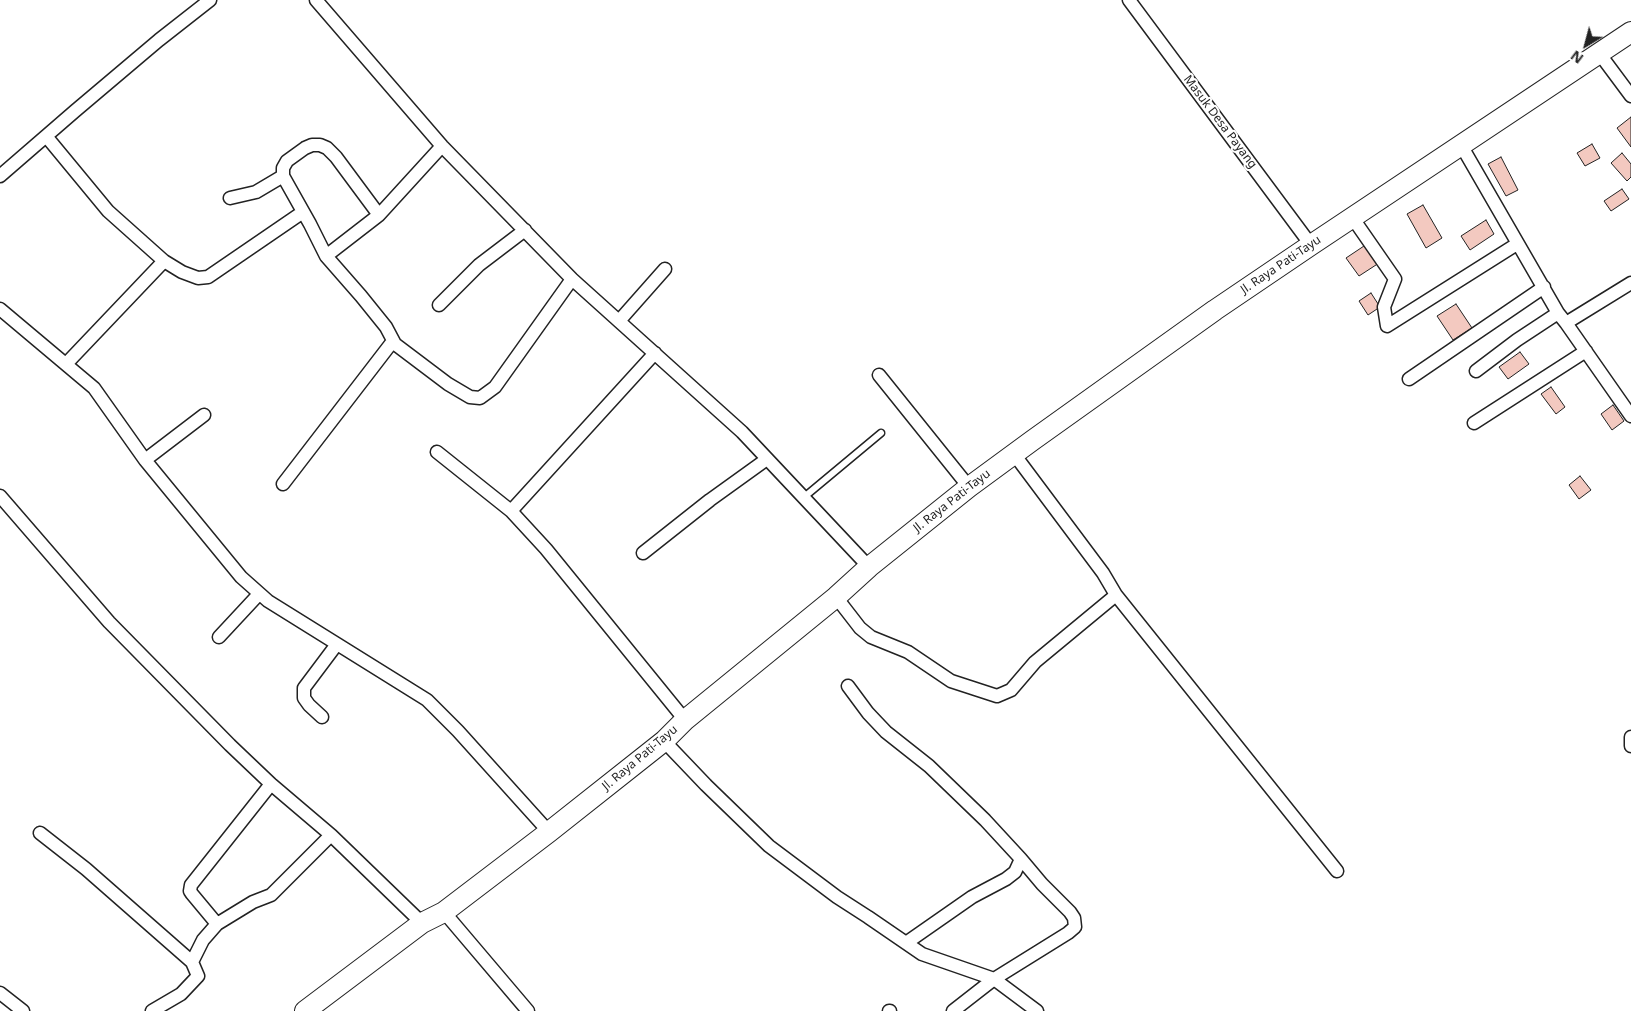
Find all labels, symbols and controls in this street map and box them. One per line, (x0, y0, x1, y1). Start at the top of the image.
north arrow (1561, 20, 1611, 70)
text: N (1566, 46, 1587, 68)
street label: Masuk Desa Payang (1180, 73, 1260, 171)
street label: Jl. Raya Pati-Tayu (1238, 233, 1324, 297)
street label: Jl. Raya Pati-Tayu (911, 466, 993, 536)
street label: Jl. Raya Pati-Tayu (599, 722, 681, 794)

